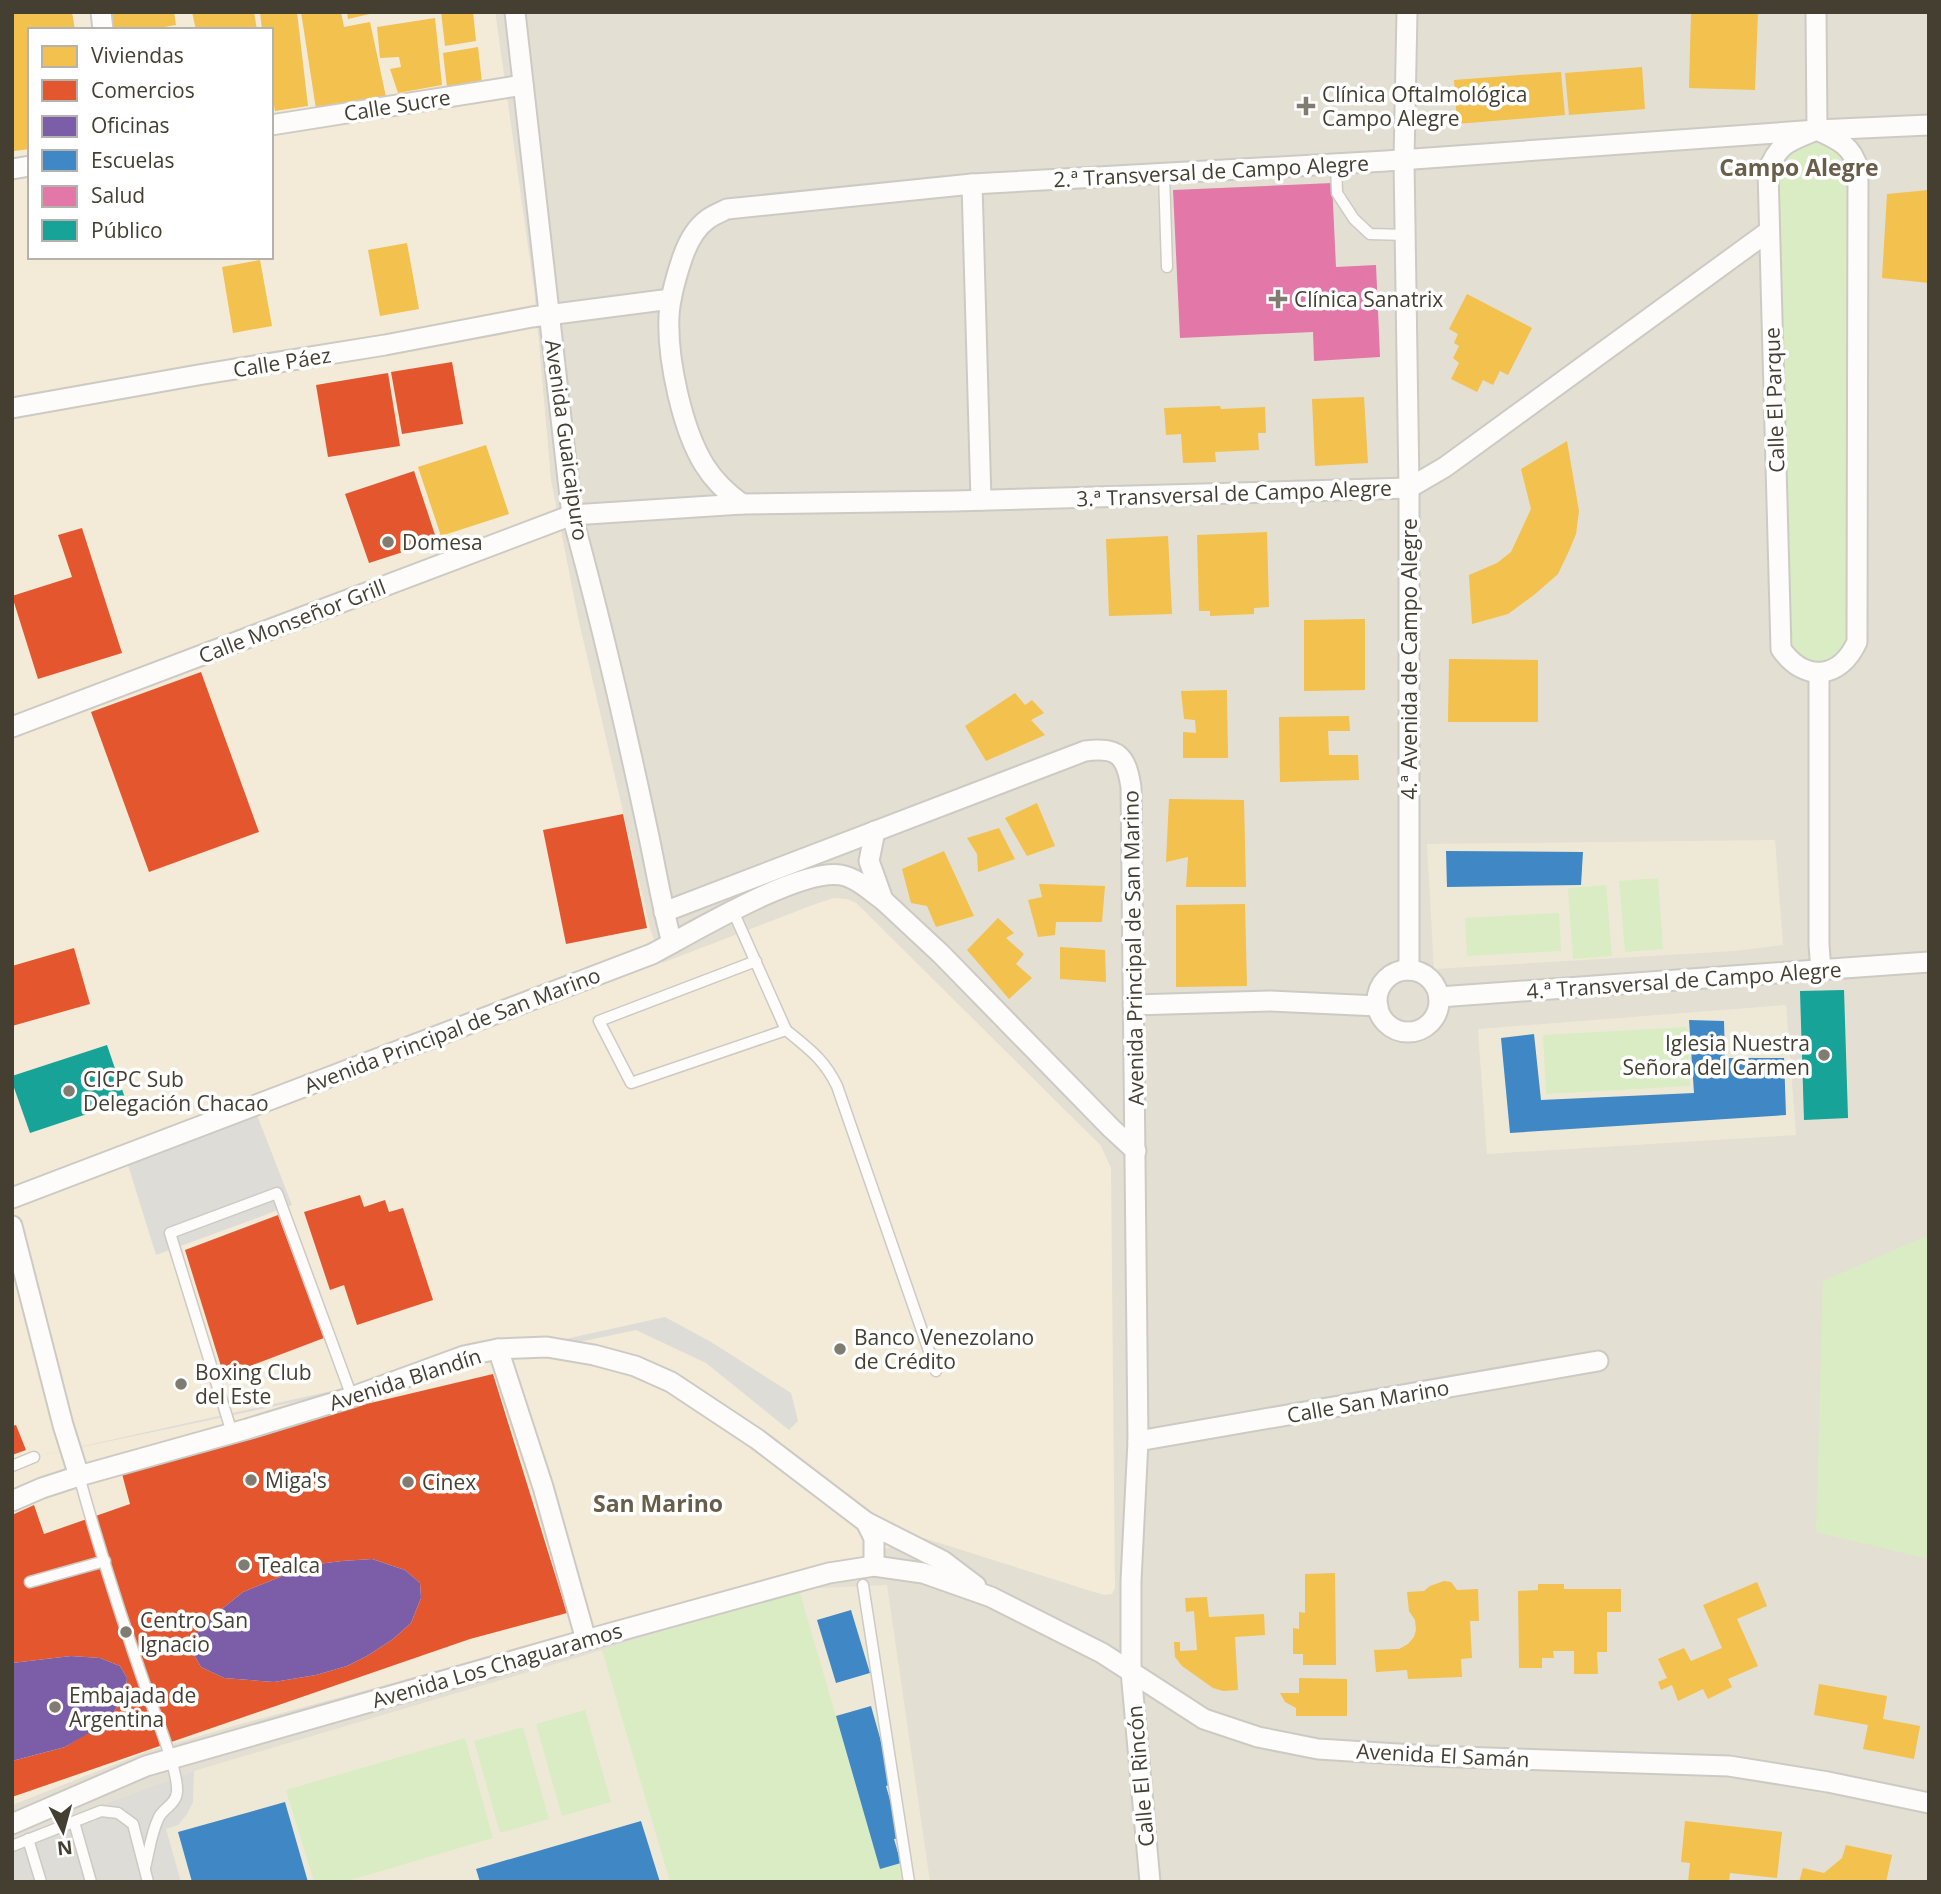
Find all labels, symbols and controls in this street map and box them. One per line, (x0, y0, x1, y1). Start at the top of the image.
legend (28, 28, 273, 259)
text: Viviendas (91, 41, 184, 69)
text: Comercios (91, 76, 195, 104)
place label: Clínica Oftalmológica Campo Alegre (1322, 80, 1528, 132)
street label: Calle Sucre (342, 83, 452, 127)
marker: Clínica Oftalmológica Campo Alegre (1296, 96, 1316, 116)
text: Oficinas (91, 111, 170, 139)
text: Escuelas (91, 146, 174, 174)
street label: 2.ª Transversal de Campo Alegre (1053, 149, 1369, 193)
district label: Campo Alegre (1719, 151, 1879, 183)
text: Salud (91, 181, 145, 209)
text: Público (91, 216, 163, 244)
place label: Clínica Sanatrix (1294, 285, 1443, 313)
marker: Clínica Sanatrix (1268, 289, 1288, 309)
street label: Calle El Parque (1757, 327, 1791, 473)
street label: Avenida Guaicaipuro (539, 338, 595, 542)
street label: Calle Páez (231, 340, 333, 384)
street label: 3.ª Transversal de Campo Alegre (1076, 473, 1392, 513)
street label: 4.ª Avenida de Campo Alegre (1395, 518, 1423, 800)
place label: Domesa (402, 528, 483, 556)
marker: Domesa (380, 534, 396, 550)
street label: Calle Monseñor Grill (194, 572, 390, 670)
street label: Avenida Principal de San Marino (1116, 790, 1150, 1106)
street label: 4.ª Transversal de Campo Alegre (1525, 955, 1843, 1005)
street label: Avenida Principal de San Marino (300, 960, 604, 1100)
place label: Iglesia Nuestra Señora del Carmen (1622, 1029, 1810, 1081)
marker: Iglesia Nuestra Señora del Carmen (1816, 1047, 1832, 1063)
place label: CICPC Sub Delegación Chacao (83, 1065, 269, 1117)
marker: CICPC Sub Delegación Chacao (61, 1083, 77, 1099)
place label: Banco Venezolano de Crédito (854, 1323, 1034, 1375)
street label: Avenida Blandín (325, 1341, 485, 1417)
marker: Banco Venezolano de Crédito (832, 1341, 848, 1357)
place label: Boxing Club del Este (195, 1358, 311, 1410)
street label: Calle San Marino (1285, 1373, 1451, 1429)
marker: Boxing Club del Este (173, 1376, 189, 1392)
place label: Miga's (265, 1466, 327, 1494)
place label: Cinex (422, 1468, 476, 1496)
marker: Miga's (243, 1472, 259, 1488)
marker: Cinex (400, 1474, 416, 1490)
district label: San Marino (593, 1487, 723, 1519)
place label: Tealca (258, 1551, 320, 1579)
marker: Tealca (236, 1557, 252, 1573)
place label: Centro San Ignacio (140, 1606, 248, 1658)
street label: Avenida Los Chaguaramos (369, 1616, 625, 1714)
marker: Centro San Ignacio (118, 1624, 134, 1640)
place label: Embajada de Argentina (69, 1681, 196, 1733)
marker: Embajada de Argentina (47, 1699, 63, 1715)
street label: Calle El Rincón (1120, 1704, 1160, 1848)
street label: Avenida El Samán (1356, 1736, 1530, 1774)
north arrow (28, 1796, 98, 1866)
text: N (56, 1834, 74, 1862)

